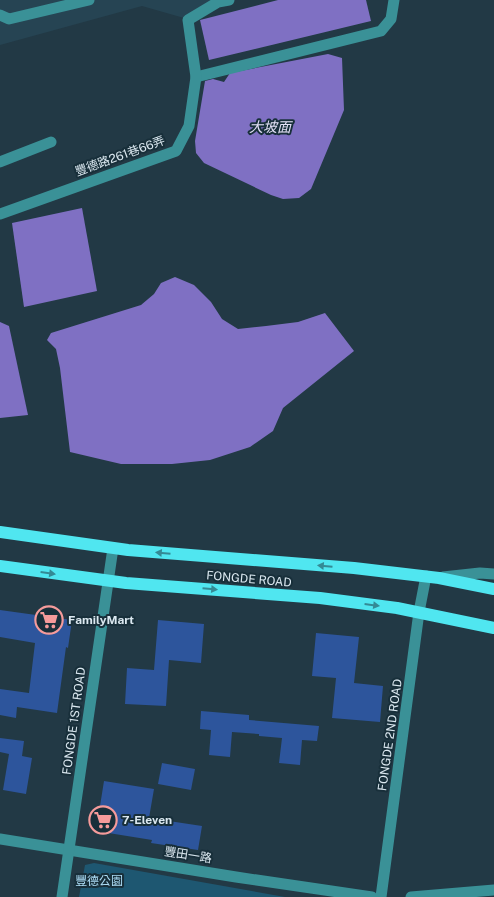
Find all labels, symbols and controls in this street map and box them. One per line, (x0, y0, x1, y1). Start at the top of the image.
water label: 大坡面 (249, 119, 293, 135)
street label: 豐德路261巷66弄 (73, 133, 167, 179)
one-way arrow (155, 549, 171, 557)
one-way arrow (317, 562, 333, 570)
street label: FONGDE ROAD (206, 568, 292, 590)
one-way arrow (41, 569, 57, 577)
one-way arrow (202, 586, 218, 594)
one-way arrow (364, 601, 380, 609)
supermarket icon: FamilyMart (34, 605, 64, 635)
place label: FamilyMart (68, 613, 134, 627)
street label: FONGDE 1ST ROAD (60, 666, 88, 776)
street label: FONGDE 2ND ROAD (375, 678, 405, 792)
supermarket icon: 7-Eleven (88, 805, 118, 835)
place label: 7-Eleven (122, 813, 172, 827)
street label: 豐田一路 (163, 844, 213, 866)
park label: 豐德公園 (75, 874, 123, 888)

